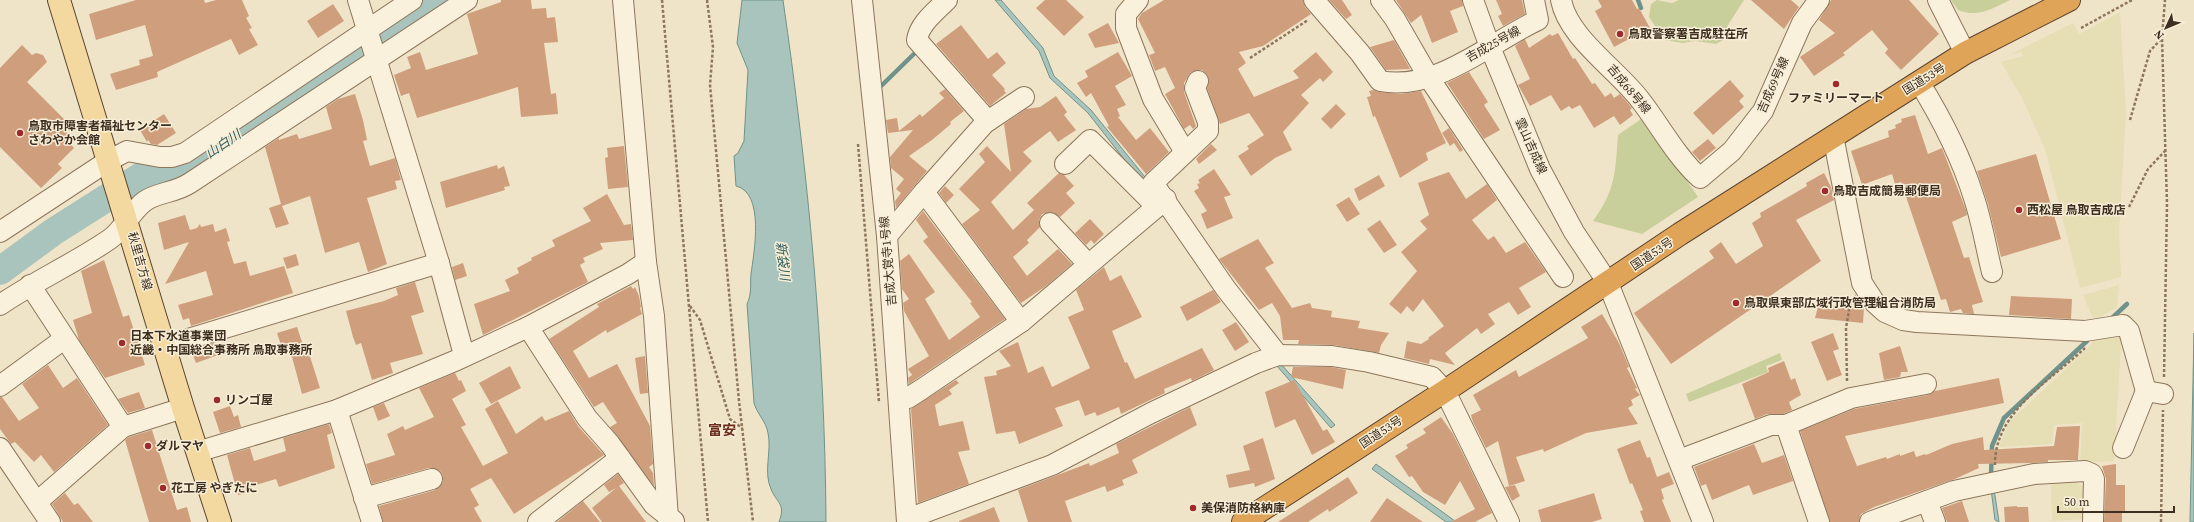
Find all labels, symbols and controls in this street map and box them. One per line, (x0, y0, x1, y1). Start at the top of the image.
north arrow (2146, 8, 2186, 48)
street label: 吉成25号線 (1463, 22, 1523, 66)
place label: 鳥取警察署吉成駐在所 (1628, 26, 1748, 42)
text: N (2151, 27, 2167, 43)
marker: 鳥取警察署吉成駐在所 (1615, 29, 1625, 39)
street label: 吉成69号線 (1753, 54, 1793, 116)
street label: 国道53号 (1899, 59, 1949, 99)
street label: 吉成68号線 (1604, 61, 1654, 117)
marker: ファミリーマート (1831, 79, 1841, 89)
place label: ファミリーマート (1788, 90, 1884, 106)
street label: 雲山吉成線 (1511, 115, 1551, 177)
place label: 鳥取市障害者福祉センター さわやか会館 (28, 118, 172, 148)
water label: 山白川 (202, 125, 246, 162)
marker: 鳥取市障害者福祉センター さわやか会館 (15, 128, 25, 138)
place label: 鳥取吉成簡易郵便局 (1833, 183, 1941, 199)
marker: 鳥取吉成簡易郵便局 (1820, 186, 1830, 196)
place label: 西松屋 鳥取吉成店 (2027, 202, 2126, 218)
marker: 西松屋 鳥取吉成店 (2014, 205, 2024, 215)
street label: 吉成大覚寺1号線 (876, 215, 900, 307)
street label: 秋里吉方線 (124, 230, 156, 292)
street label: 国道53号 (1628, 234, 1676, 274)
water label: 新袋川 (772, 241, 794, 283)
place label: 鳥取県東部広域行政管理組合消防局 (1744, 295, 1936, 311)
marker: 鳥取県東部広域行政管理組合消防局 (1731, 298, 1741, 308)
place label: 日本下水道事業団 近畿・中国総合事務所 鳥取事務所 (130, 328, 313, 358)
marker: 日本下水道事業団 近畿・中国総合事務所 鳥取事務所 (117, 338, 127, 348)
place label: リンゴ屋 (225, 392, 273, 408)
marker: リンゴ屋 (212, 395, 222, 405)
street label: 国道53号 (1357, 412, 1405, 452)
district label: 富安 (708, 420, 736, 440)
place label: ダルマヤ (156, 438, 204, 454)
marker: ダルマヤ (143, 441, 153, 451)
place label: 花工房 やぎたに (171, 480, 258, 496)
marker: 花工房 やぎたに (158, 483, 168, 493)
scale bar (2058, 488, 2174, 514)
text: 50 m (2064, 494, 2090, 510)
place label: 美保消防格納庫 (1201, 500, 1285, 516)
marker: 美保消防格納庫 (1188, 503, 1198, 513)

